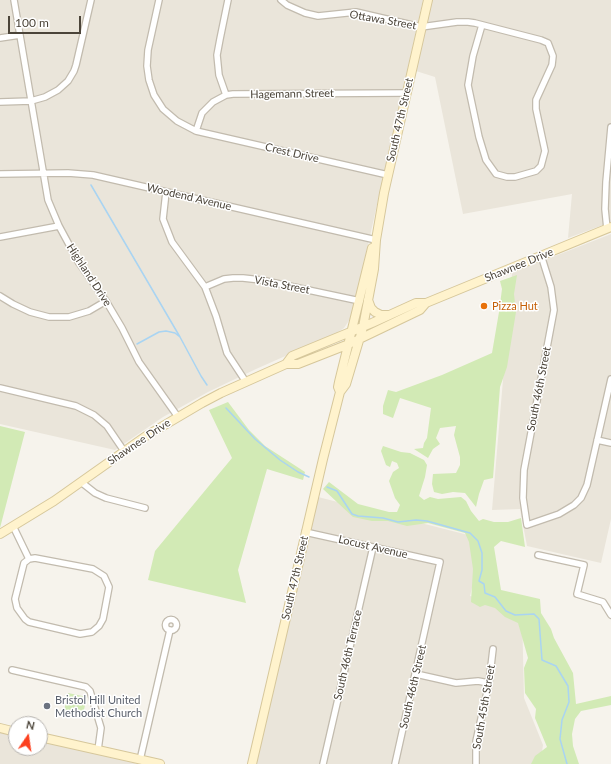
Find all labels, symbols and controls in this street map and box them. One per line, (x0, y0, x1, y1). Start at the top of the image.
scale bar (10, 8, 83, 34)
street label: Ottawa Street (349, 8, 417, 32)
text: 100 m (15, 15, 49, 30)
street label: South 47th Street (384, 77, 416, 163)
street label: Hagemann Street (250, 87, 334, 101)
street label: Crest Drive (264, 140, 320, 166)
street label: Woodend Avenue (145, 181, 233, 213)
street label: Highland Drive (64, 241, 114, 309)
street label: Shawnee Drive (483, 245, 555, 285)
street label: Vista Street (253, 273, 311, 297)
place label: Pizza Hut (492, 299, 538, 313)
marker: Pizza Hut (479, 301, 489, 311)
street label: South 46th Street (524, 346, 554, 432)
street label: Shawnee Drive (105, 416, 173, 468)
street label: Locust Avenue (337, 533, 409, 561)
street label: South 47th Street (279, 535, 311, 621)
street label: South 46th Terrace (331, 609, 365, 701)
street label: South 46th Street (397, 644, 429, 730)
street label: South 45th Street (470, 664, 498, 750)
place label: Bristol Hill United Methodist Church (55, 693, 142, 719)
marker: Bristol Hill United Methodist Church (42, 701, 52, 711)
north arrow (8, 716, 48, 756)
text: N (25, 718, 36, 732)

